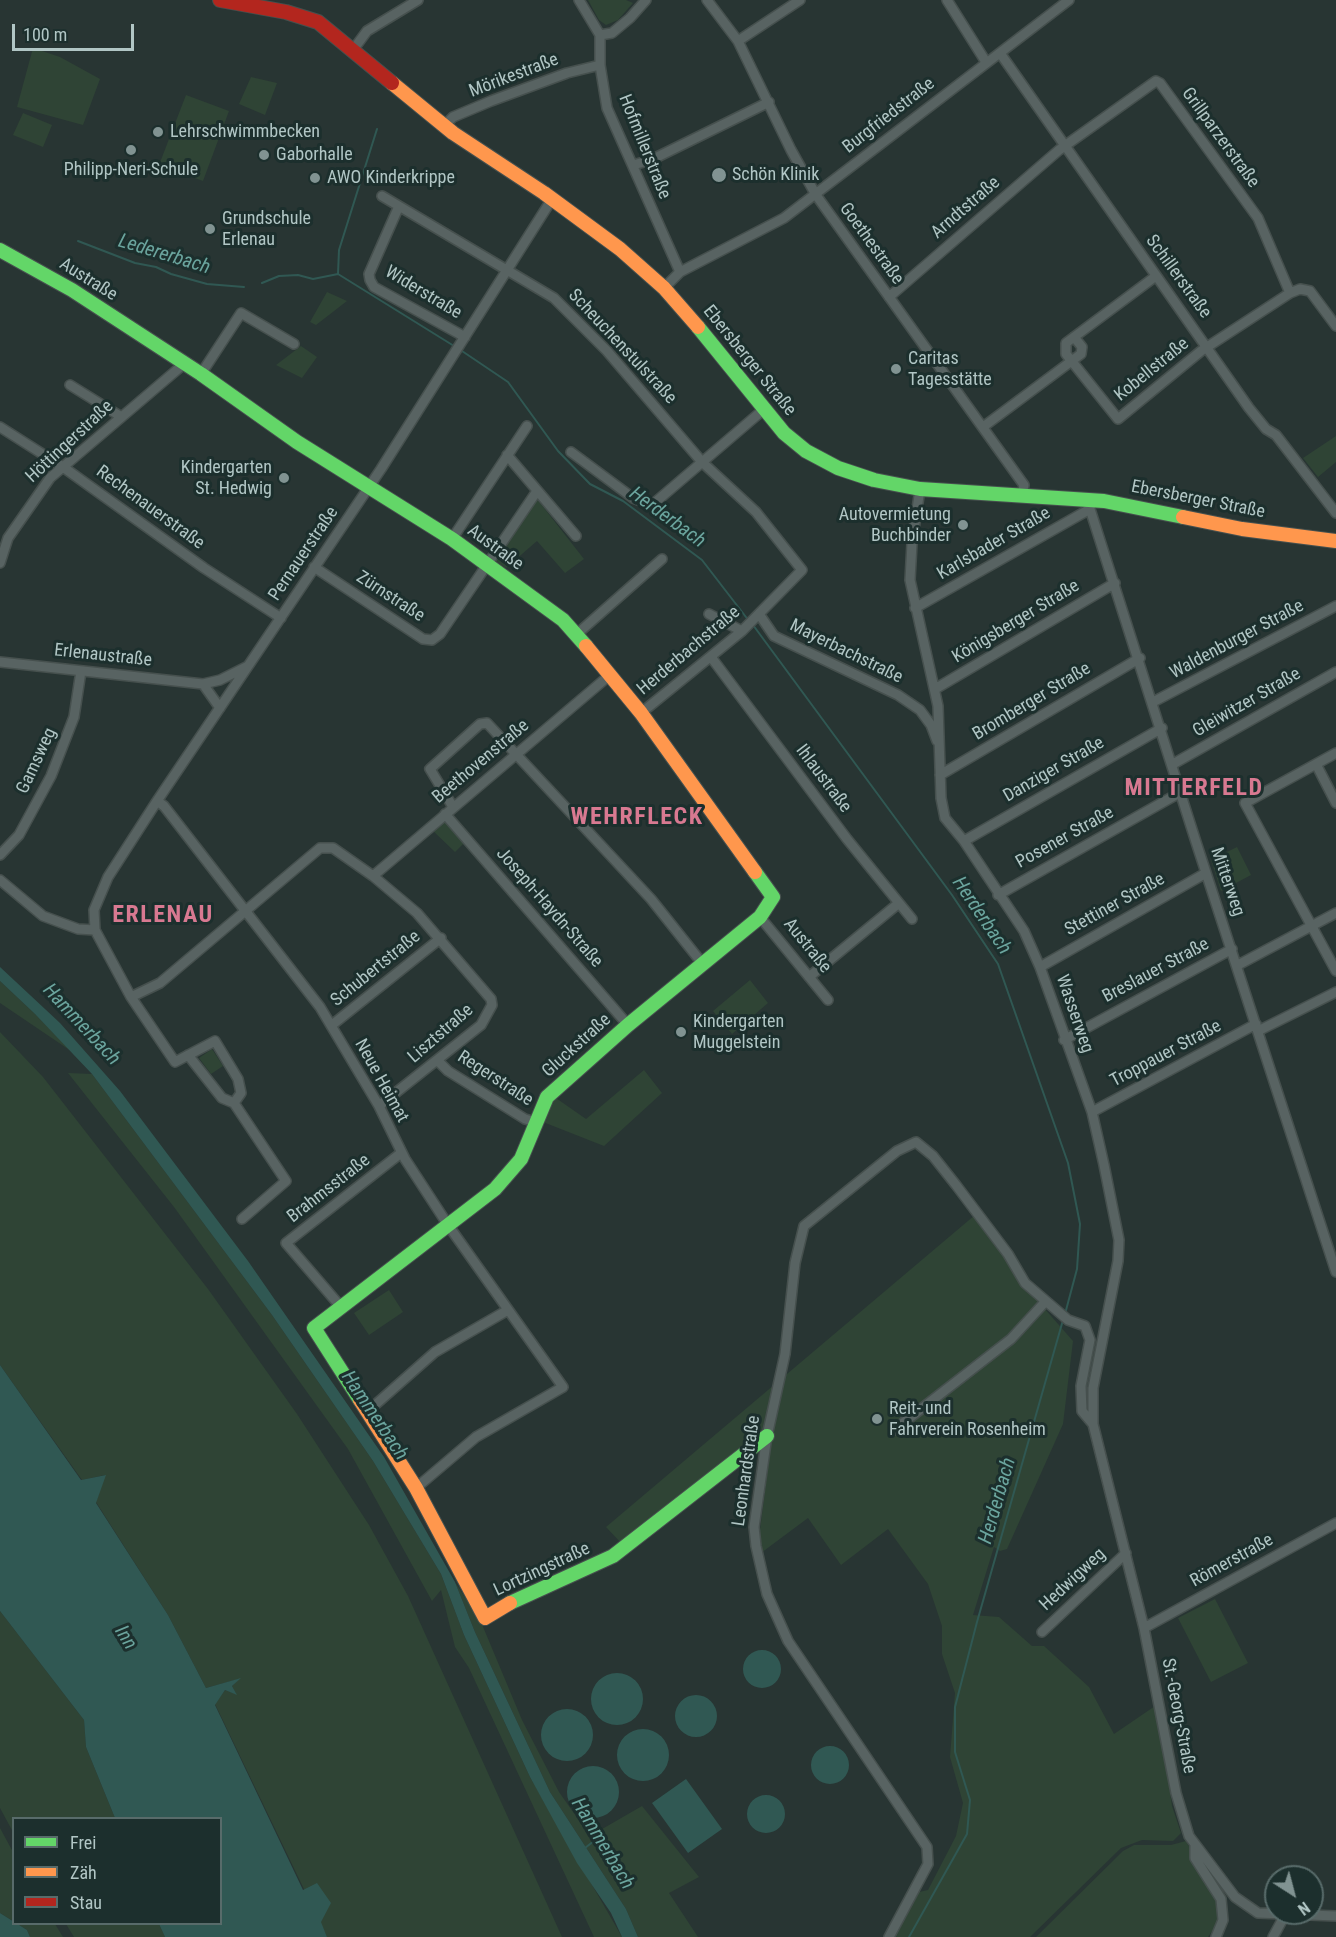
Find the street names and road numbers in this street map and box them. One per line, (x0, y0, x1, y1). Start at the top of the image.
street label: Mörikestraße (466, 49, 562, 103)
street label: Burgfriedstraße (839, 73, 939, 159)
street label: Grillparzerstraße (1176, 84, 1264, 192)
street label: Hofmillerstraße (613, 92, 675, 202)
street label: Arndtstraße (927, 172, 1005, 244)
street label: Goethestraße (834, 199, 908, 289)
street label: Schillerstraße (1141, 231, 1215, 323)
street label: Austraße (55, 254, 121, 306)
street label: Widerstraße (381, 262, 465, 324)
street label: Scheuchenstulstraße (563, 285, 681, 409)
street label: Ebersberger Straße (698, 301, 800, 421)
street label: Kobellstraße (1110, 334, 1194, 406)
street label: Höttingerstraße (22, 396, 118, 488)
street label: Rechenauerstraße (92, 461, 208, 555)
street label: Ebersberger Straße (1129, 476, 1267, 524)
street label: Pernauerstraße (265, 503, 343, 605)
street label: Karlsbader Straße (934, 503, 1054, 585)
street label: Austraße (463, 520, 527, 576)
street label: Zürnstraße (352, 567, 428, 627)
street label: Königsberger Straße (949, 576, 1083, 668)
street label: Waldenburger Straße (1166, 596, 1308, 684)
street label: Herderbachstraße (633, 602, 745, 700)
street label: Mayerbachstraße (786, 615, 906, 689)
street label: Erlenaustraße (53, 640, 153, 672)
street label: Bromberger Straße (969, 658, 1095, 746)
street label: Gleiwitzer Straße (1189, 664, 1305, 742)
street label: Beethovenstraße (428, 715, 534, 809)
street label: Gamsweg (12, 725, 62, 797)
street label: Danziger Straße (1000, 732, 1108, 808)
street label: Ihlaustraße (790, 741, 856, 817)
street label: Posener Straße (1012, 802, 1118, 874)
street label: Joseph-Haydn-Straße (491, 844, 607, 972)
street label: Mitterweg (1205, 845, 1249, 919)
street label: Stettiner Straße (1061, 869, 1169, 941)
street label: Austraße (778, 914, 836, 978)
street label: Schubertstraße (327, 926, 425, 1012)
street label: Breslauer Straße (1099, 934, 1213, 1008)
street label: Wasserweg (1051, 972, 1097, 1056)
street label: Lisztstraße (404, 1000, 478, 1068)
street label: Gluckstraße (538, 1010, 616, 1082)
street label: Troppauer Straße (1107, 1016, 1225, 1092)
street label: Neue Heimat (349, 1035, 413, 1127)
street label: Regerstraße (453, 1047, 537, 1111)
street label: Brahmsstraße (283, 1150, 375, 1228)
street label: Leonhardstraße (729, 1414, 765, 1528)
street label: Römerstraße (1187, 1529, 1277, 1593)
street label: Lortzingstraße (490, 1538, 594, 1602)
street label: Hedwigweg (1036, 1544, 1110, 1616)
street label: St.-Georg-Straße (1156, 1657, 1200, 1775)

